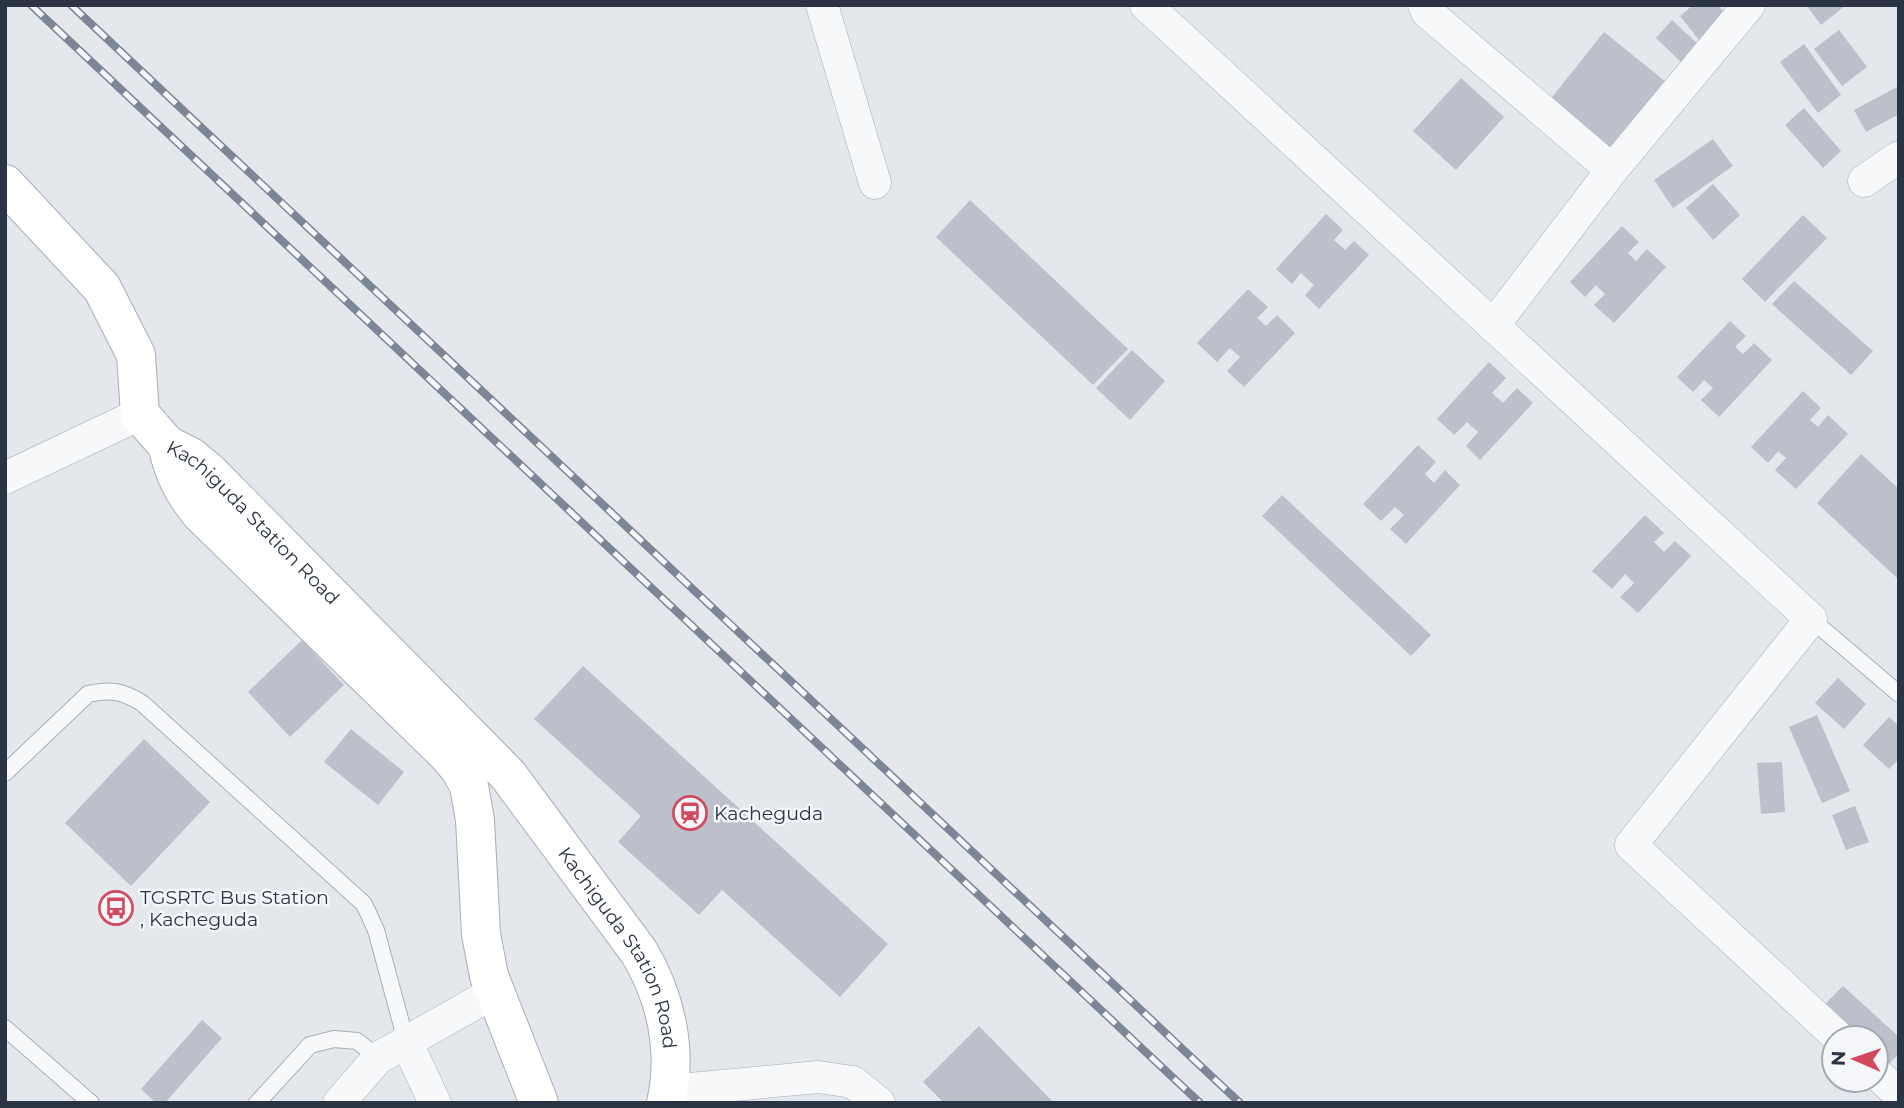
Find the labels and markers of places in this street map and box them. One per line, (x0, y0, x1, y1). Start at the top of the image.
station icon: Kacheguda (671, 794, 709, 832)
place label: Kacheguda (714, 802, 823, 825)
place label: TGSRTC Bus Station , Kacheguda (140, 886, 329, 931)
bus stop icon: TGSRTC Bus Station , Kacheguda (97, 889, 135, 927)

